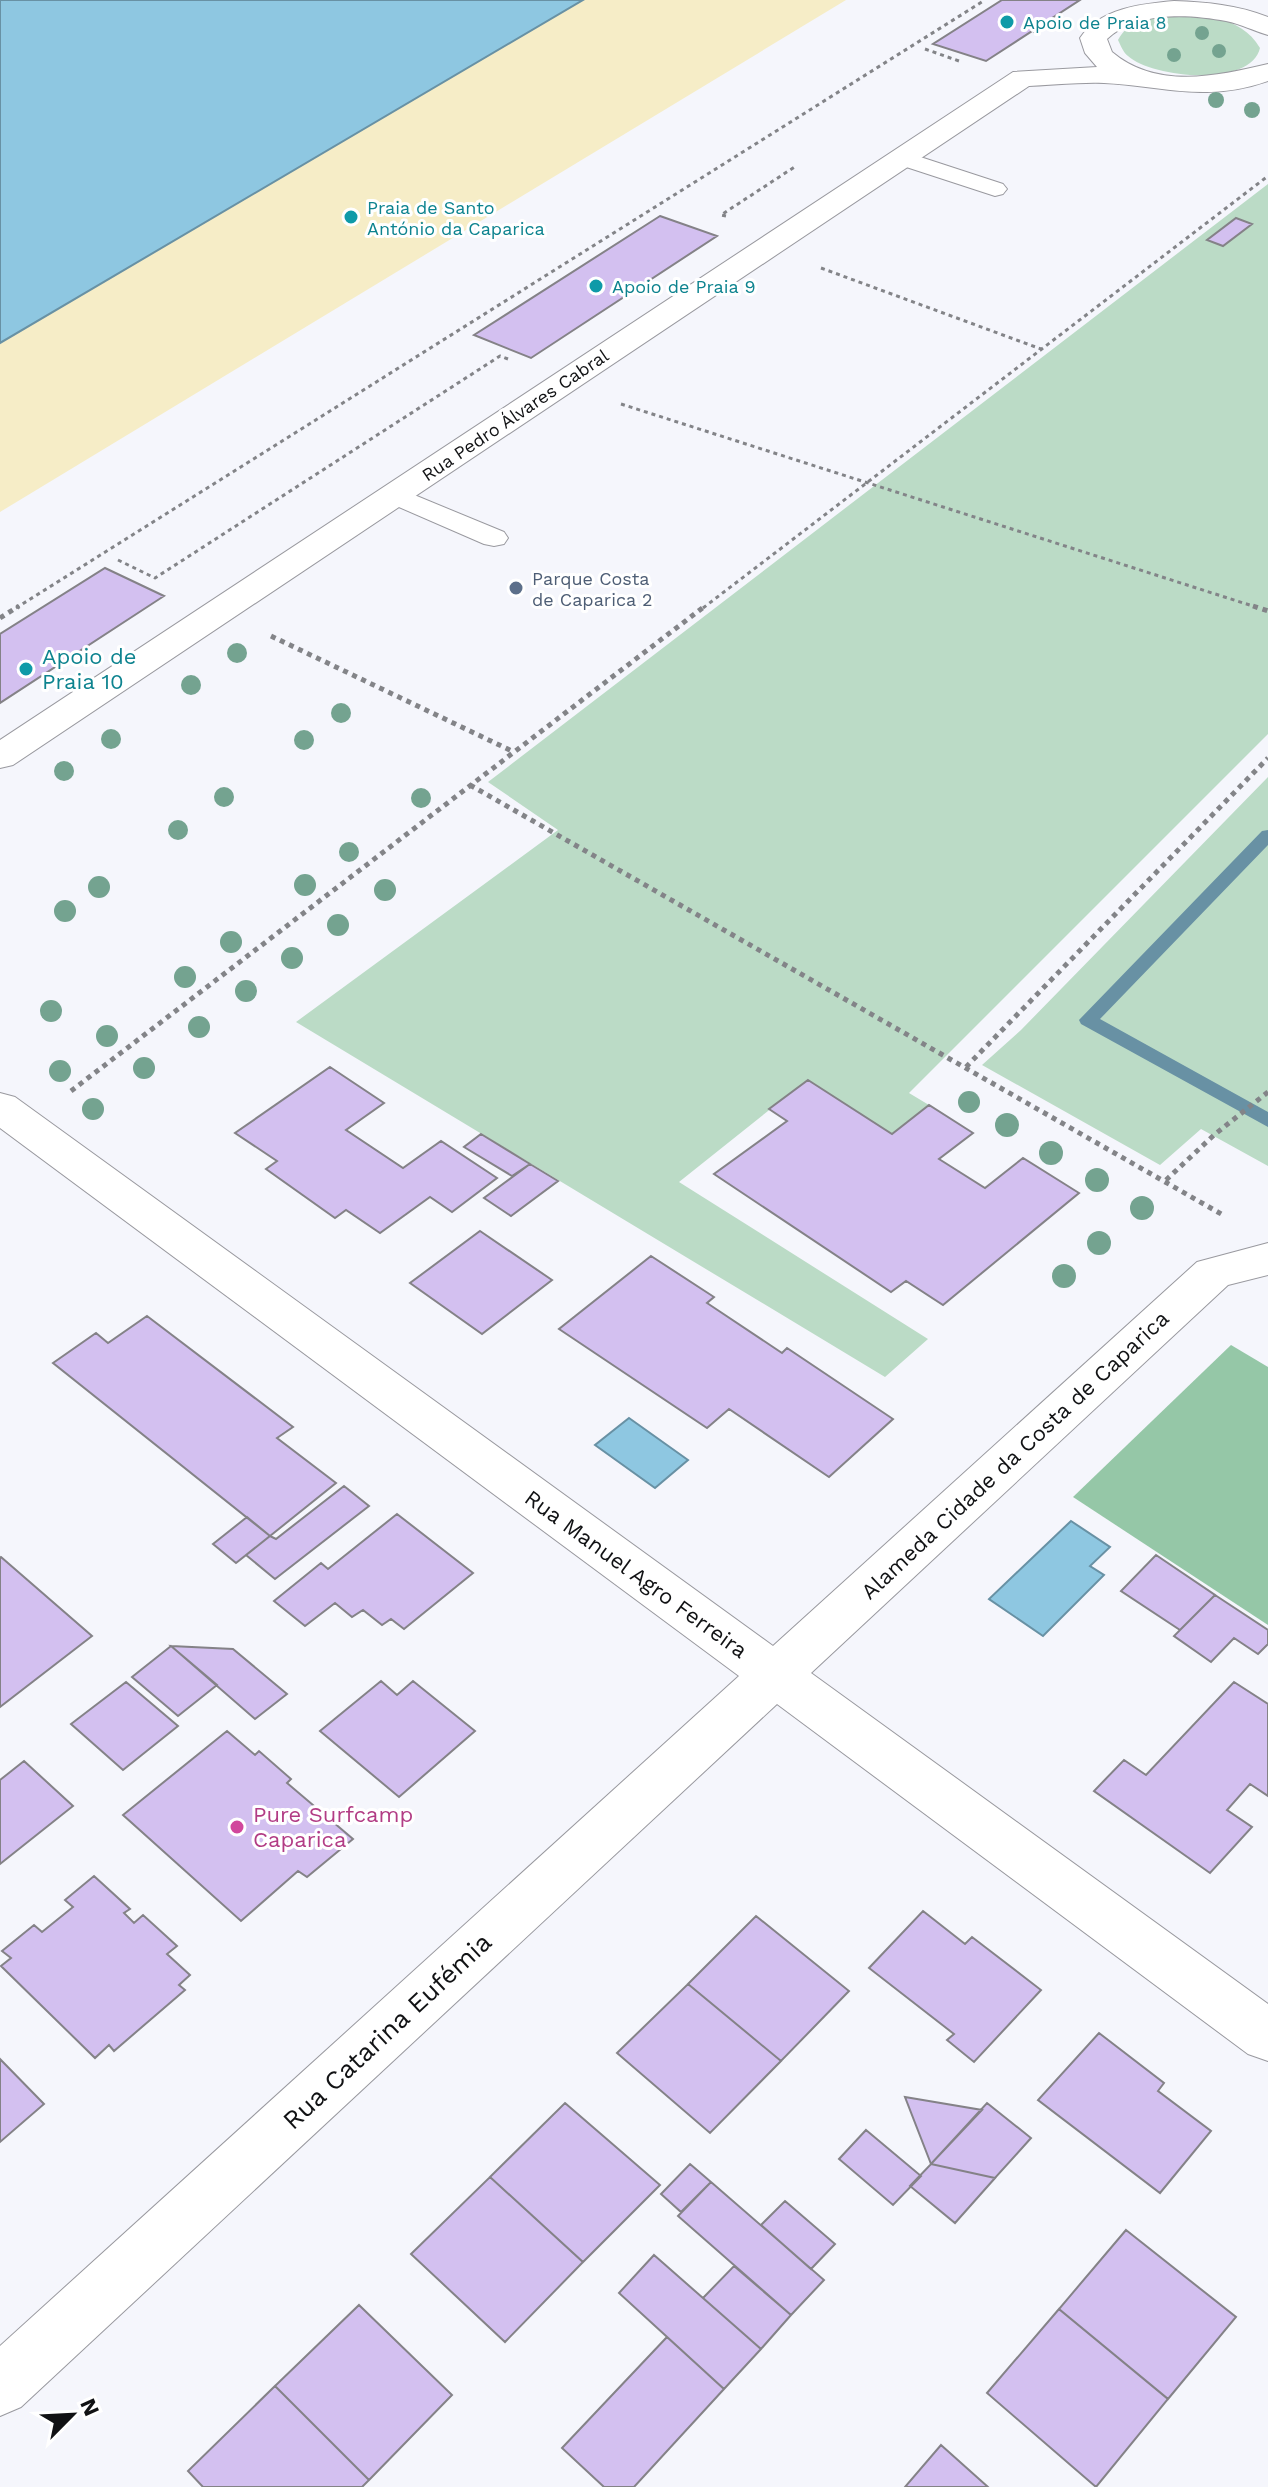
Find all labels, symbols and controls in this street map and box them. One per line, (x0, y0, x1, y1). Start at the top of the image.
place label: Apoio de Praia 8 (1023, 12, 1167, 33)
marker: Apoio de Praia 8 (998, 13, 1016, 31)
place label: Praia de Santo António da Caparica (367, 197, 545, 239)
marker: Praia de Santo António da Caparica (342, 208, 360, 226)
place label: Apoio de Praia 9 (612, 276, 756, 297)
marker: Apoio de Praia 9 (587, 277, 605, 295)
street label: Rua Pedro Álvares Cabral (418, 344, 613, 485)
place label: Parque Costa de Caparica 2 (532, 568, 652, 610)
marker: Parque Costa de Caparica 2 (507, 579, 525, 597)
place label: Apoio de Praia 10 (42, 644, 137, 694)
marker: Apoio de Praia 10 (17, 660, 35, 678)
street label: Alameda Cidade da Costa de Caparica (856, 1306, 1174, 1604)
street label: Rua Manuel Agro Ferreira (520, 1485, 752, 1663)
place label: Pure Surfcamp Caparica (253, 1802, 413, 1852)
marker: Pure Surfcamp Caparica (228, 1818, 246, 1836)
street label: Rua Catarina Eufémia (277, 1926, 498, 2135)
north arrow (32, 2375, 112, 2455)
text: N (75, 2395, 105, 2420)

